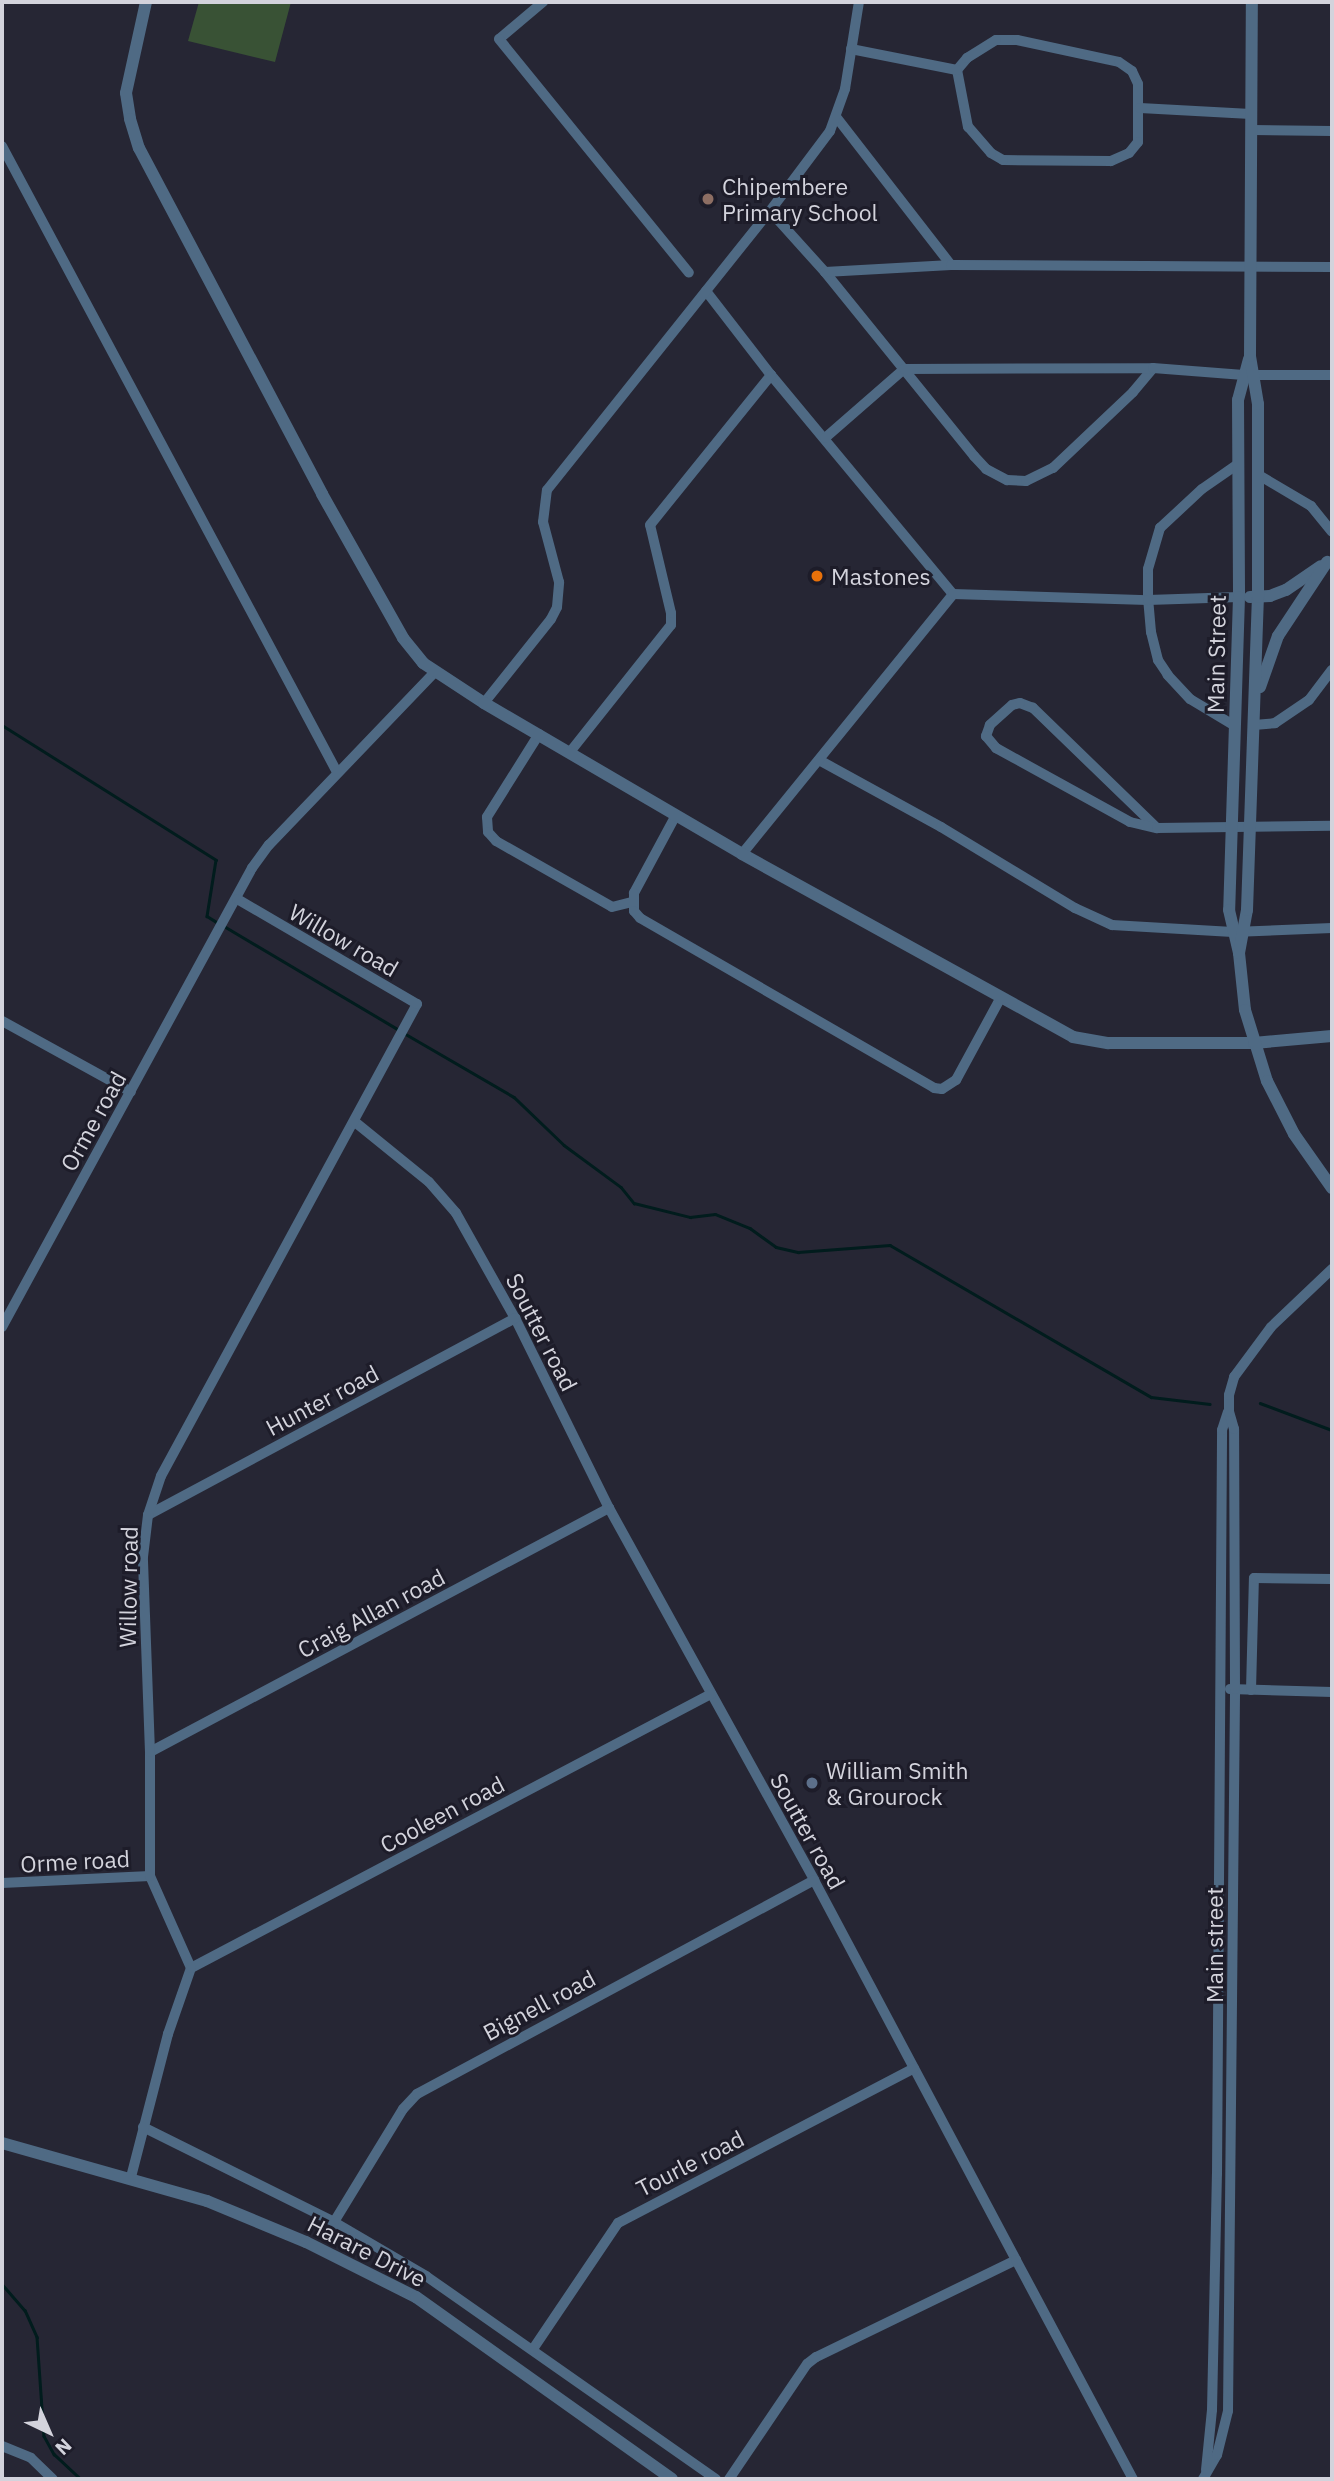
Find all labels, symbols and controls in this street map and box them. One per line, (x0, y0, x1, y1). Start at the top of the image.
place label: Chipembere Primary School (722, 172, 878, 226)
marker: Chipembere Primary School (700, 191, 716, 207)
place label: Mastones (831, 562, 931, 590)
marker: Mastones (809, 568, 825, 584)
street label: Main Street (1201, 595, 1231, 713)
street label: Willow road (285, 898, 403, 982)
street label: Orme road (54, 1066, 132, 1176)
street label: Soutter road (501, 1268, 583, 1396)
street label: Hunter road (261, 1359, 383, 1441)
street label: Willow road (113, 1526, 143, 1648)
street label: Craig Allan road (293, 1563, 449, 1663)
place label: William Smith & Grourock (826, 1756, 969, 1810)
street label: Soutter road (765, 1768, 851, 1894)
street label: Cooleen road (375, 1770, 509, 1858)
marker: William Smith & Grourock (804, 1775, 820, 1791)
street label: Orme road (20, 1844, 130, 1878)
street label: Main street (1200, 1887, 1228, 2003)
street label: Bignell road (478, 1964, 600, 2046)
street label: Tourle road (632, 2124, 748, 2202)
street label: Harare Drive (303, 2209, 431, 2293)
north arrow (14, 2397, 84, 2467)
text: N (50, 2434, 77, 2461)

